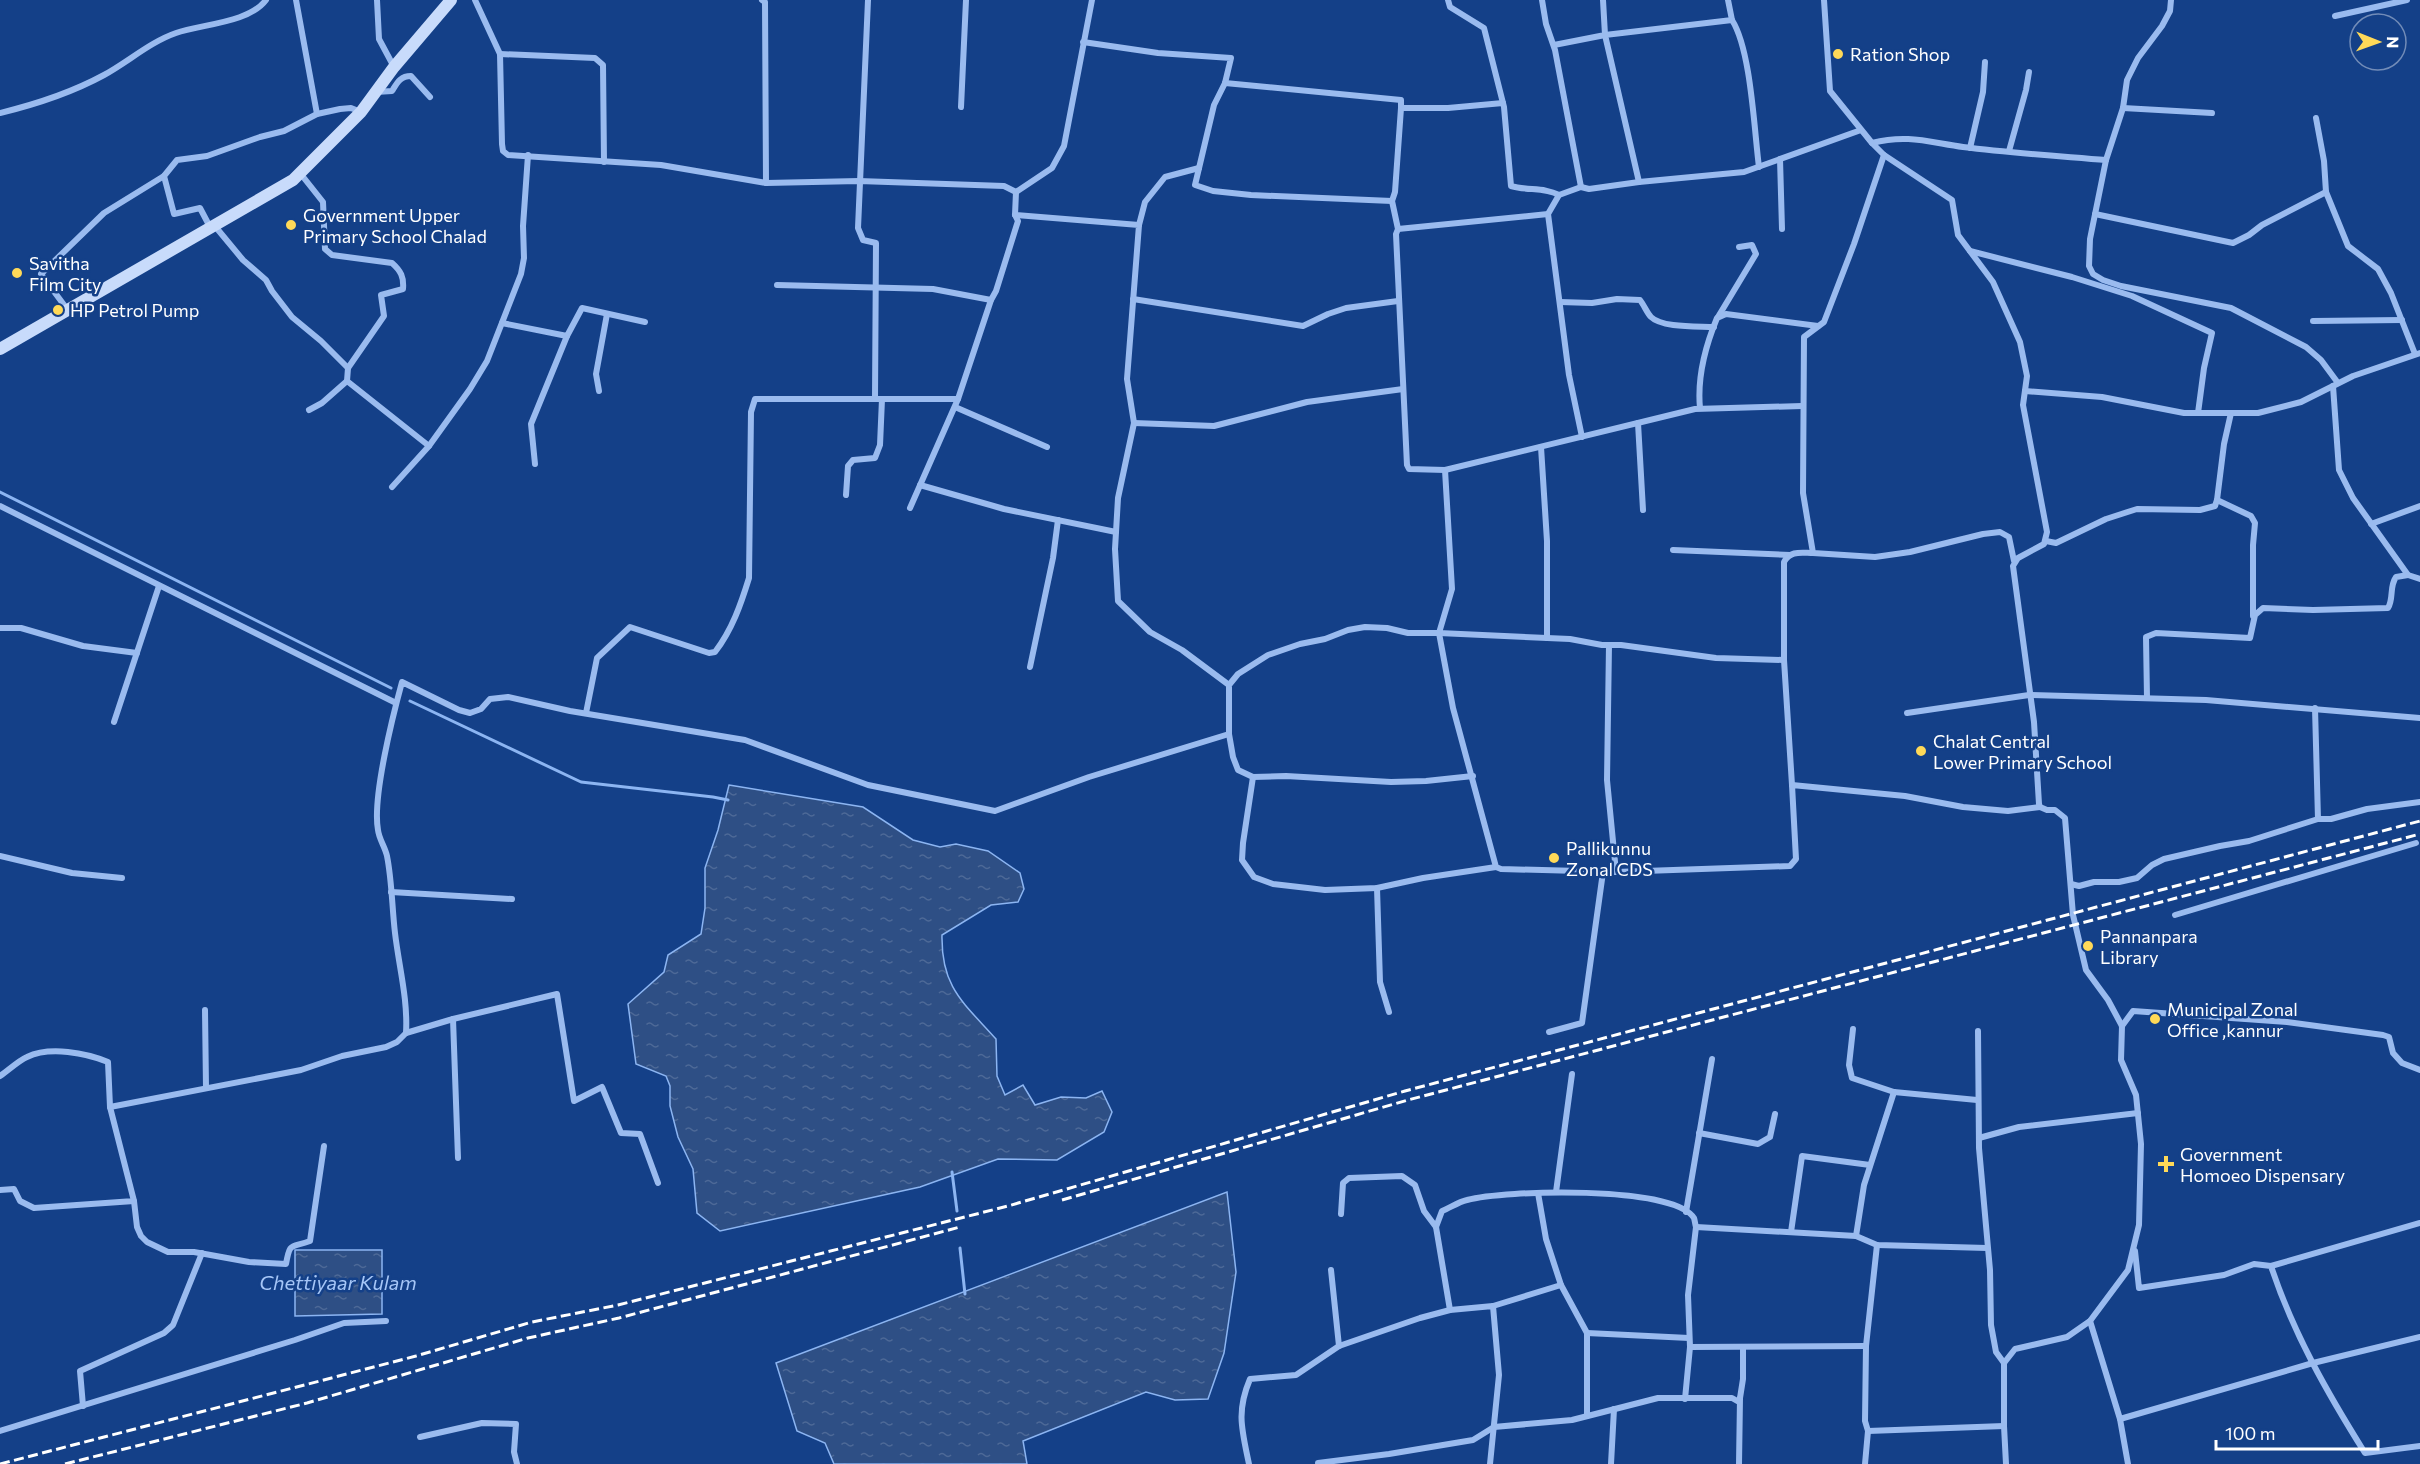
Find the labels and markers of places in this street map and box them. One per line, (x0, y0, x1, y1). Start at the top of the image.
place label: Ration Shop (1850, 43, 1950, 65)
marker: Ration Shop (1831, 47, 1845, 61)
place label: Government Upper Primary School Chalad (303, 204, 487, 247)
marker: Government Upper Primary School Chalad (284, 218, 298, 232)
place label: Savitha Film City (29, 252, 101, 295)
marker: Savitha Film City (10, 266, 24, 280)
place label: HP Petrol Pump (70, 299, 199, 321)
marker: HP Petrol Pump (51, 303, 65, 317)
place label: Chalat Central Lower Primary School (1933, 730, 2112, 773)
marker: Chalat Central Lower Primary School (1914, 744, 1928, 758)
place label: Pallikunnu Zonal CDS (1566, 837, 1653, 880)
marker: Pallikunnu Zonal CDS (1547, 851, 1561, 865)
place label: Pannanpara Library (2100, 925, 2198, 968)
marker: Pannanpara Library (2081, 939, 2095, 953)
place label: Municipal Zonal Office ,kannur (2167, 998, 2298, 1041)
marker: Municipal Zonal Office ,kannur (2148, 1012, 2162, 1026)
place label: Government Homoeo Dispensary (2180, 1143, 2345, 1186)
marker: Government Homoeo Dispensary (2157, 1155, 2175, 1173)

